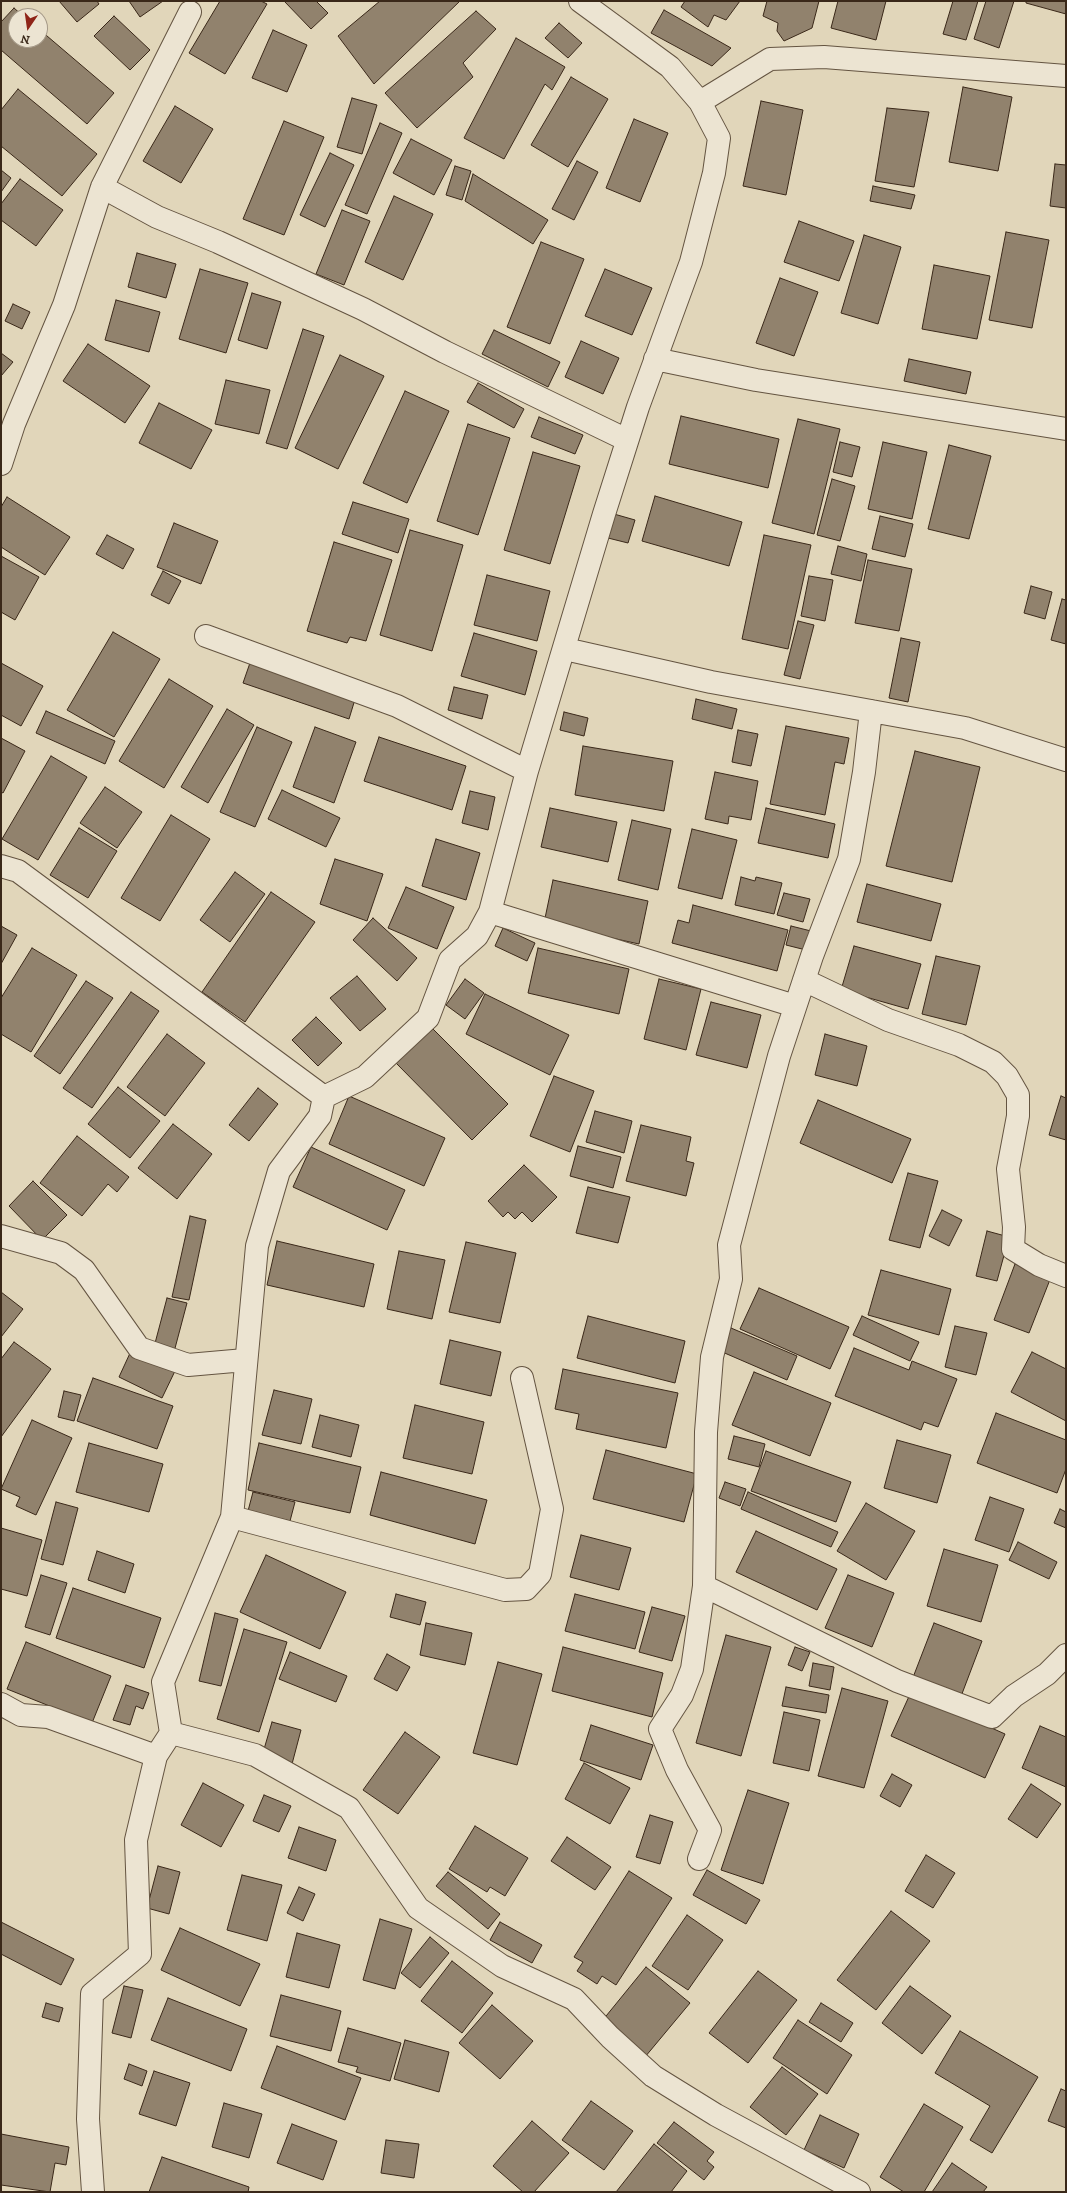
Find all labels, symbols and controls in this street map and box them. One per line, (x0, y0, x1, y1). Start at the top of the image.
north arrow (8, 8, 48, 48)
text: N (20, 31, 32, 47)

